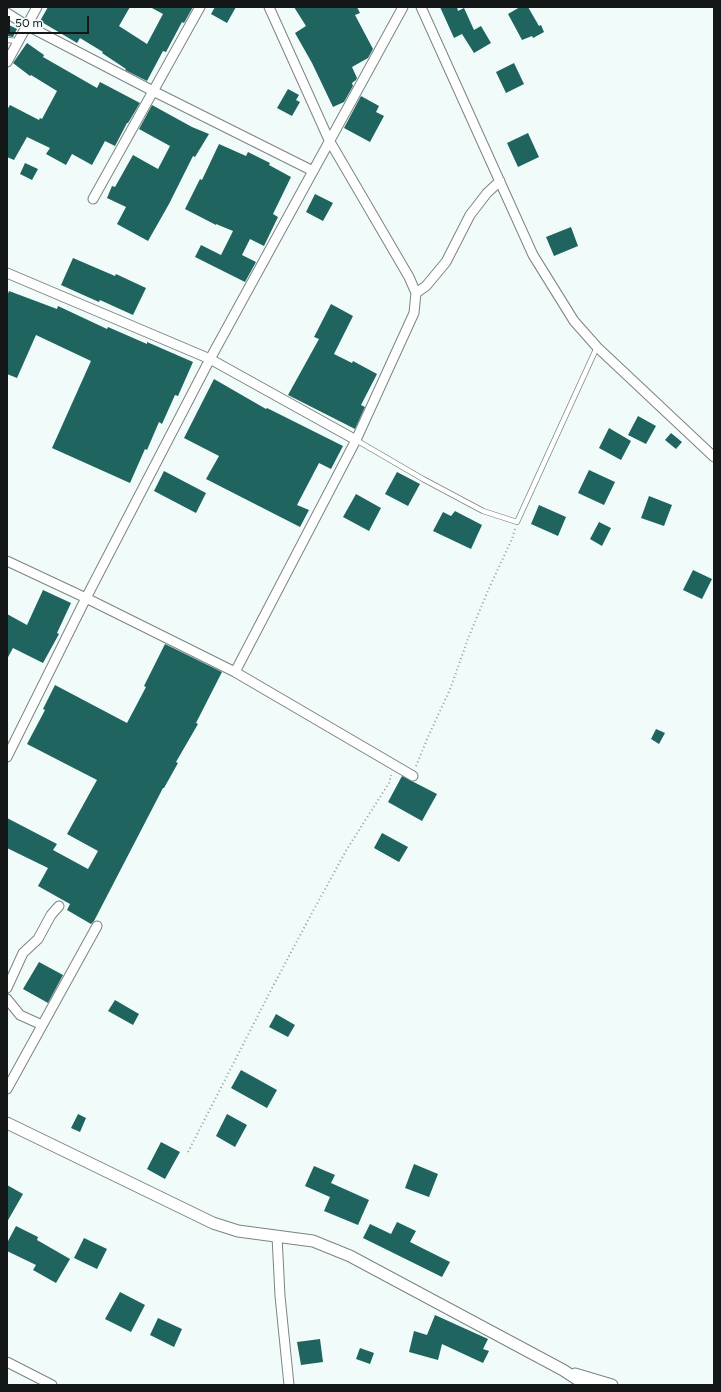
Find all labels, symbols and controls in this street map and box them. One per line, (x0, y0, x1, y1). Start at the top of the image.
scale bar (10, 8, 91, 34)
text: 50 m (15, 16, 43, 30)

